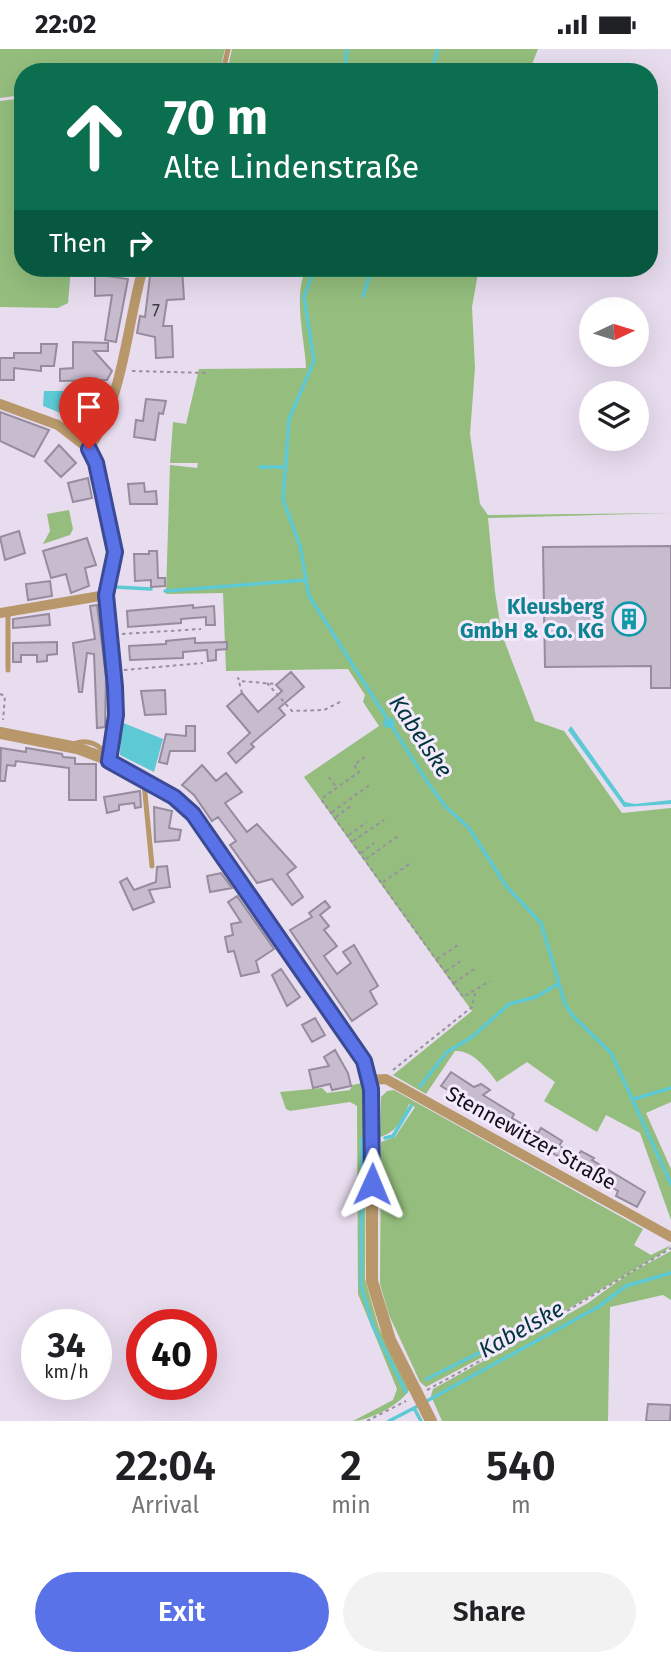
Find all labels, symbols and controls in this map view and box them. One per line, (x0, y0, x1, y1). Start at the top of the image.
text: 22:02 (35, 9, 97, 40)
text: 70 m (164, 88, 268, 147)
icon: ahead (49, 91, 140, 182)
text: Alte Lindenstraße (164, 148, 419, 186)
icon: right (121, 224, 159, 262)
text: Then (49, 228, 107, 259)
north arrow (579, 297, 649, 367)
map controls (579, 297, 649, 451)
house number: 7 (152, 300, 160, 322)
pin (59, 377, 119, 449)
button: layers (579, 381, 649, 451)
icon: arrive (70, 388, 108, 426)
place label: Kleusberg GmbH & Co. KG (460, 594, 604, 644)
building icon: Kleusberg GmbH & Co. KG (610, 600, 648, 638)
water label: Kabelske (383, 690, 459, 782)
street label: Stennewitzer Straße (441, 1080, 621, 1196)
position arrow (335, 1147, 409, 1221)
water label: Kabelske (474, 1294, 569, 1364)
speed limit sign: 40 (126, 1309, 217, 1400)
text: 34 (48, 1324, 85, 1366)
text: km/h (44, 1361, 89, 1383)
text: 22:04 (115, 1441, 216, 1491)
text: 2 (340, 1441, 362, 1491)
text: 540 (486, 1441, 556, 1491)
text: Arrival (132, 1491, 199, 1519)
text: min (331, 1491, 371, 1519)
text: m (511, 1491, 531, 1519)
button: Exit (35, 1572, 329, 1652)
button: Share (343, 1572, 636, 1652)

